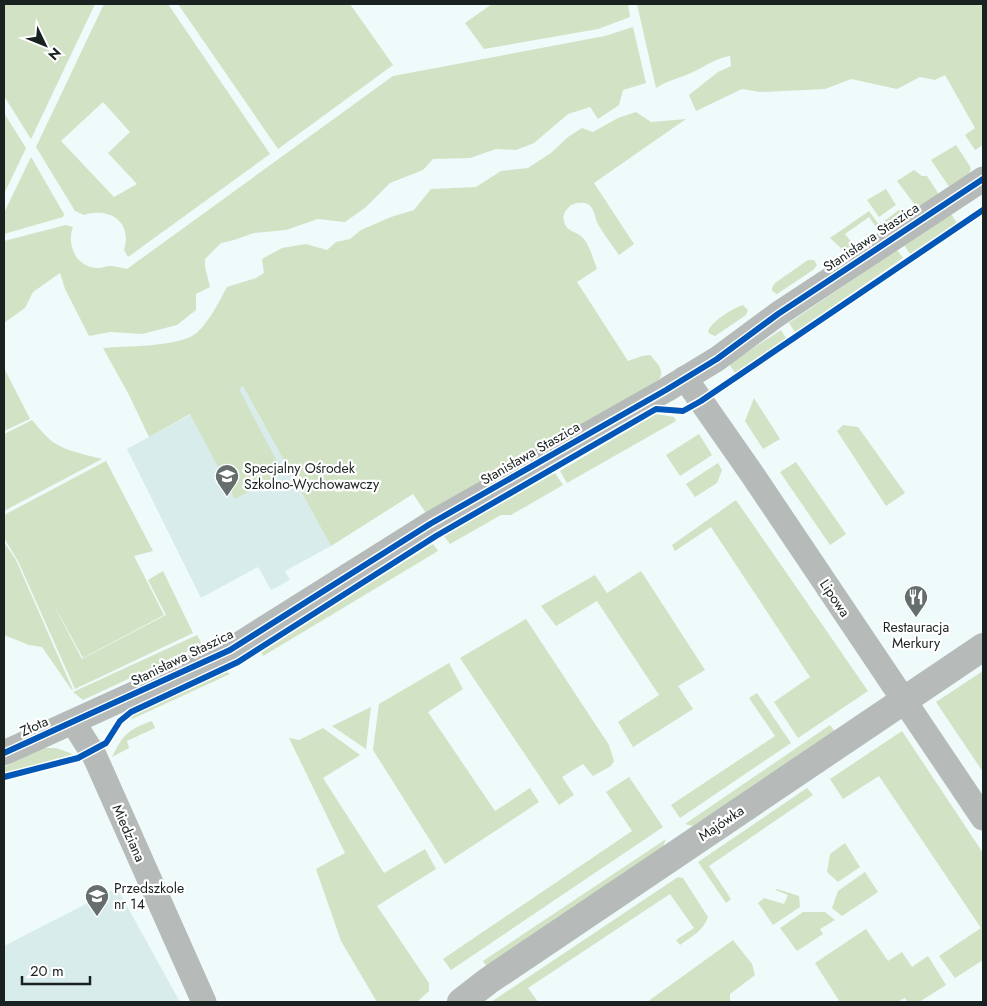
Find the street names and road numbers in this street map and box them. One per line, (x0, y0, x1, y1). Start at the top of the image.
street label: Stanisława Staszica (819, 197, 923, 277)
street label: Stanisława Staszica (477, 416, 583, 490)
street label: Lipowa (815, 575, 855, 621)
street label: Stanisława Staszica (127, 624, 237, 690)
street label: Złota (17, 711, 51, 741)
street label: Majówka (694, 800, 748, 846)
street label: Miedziana (107, 801, 151, 865)

